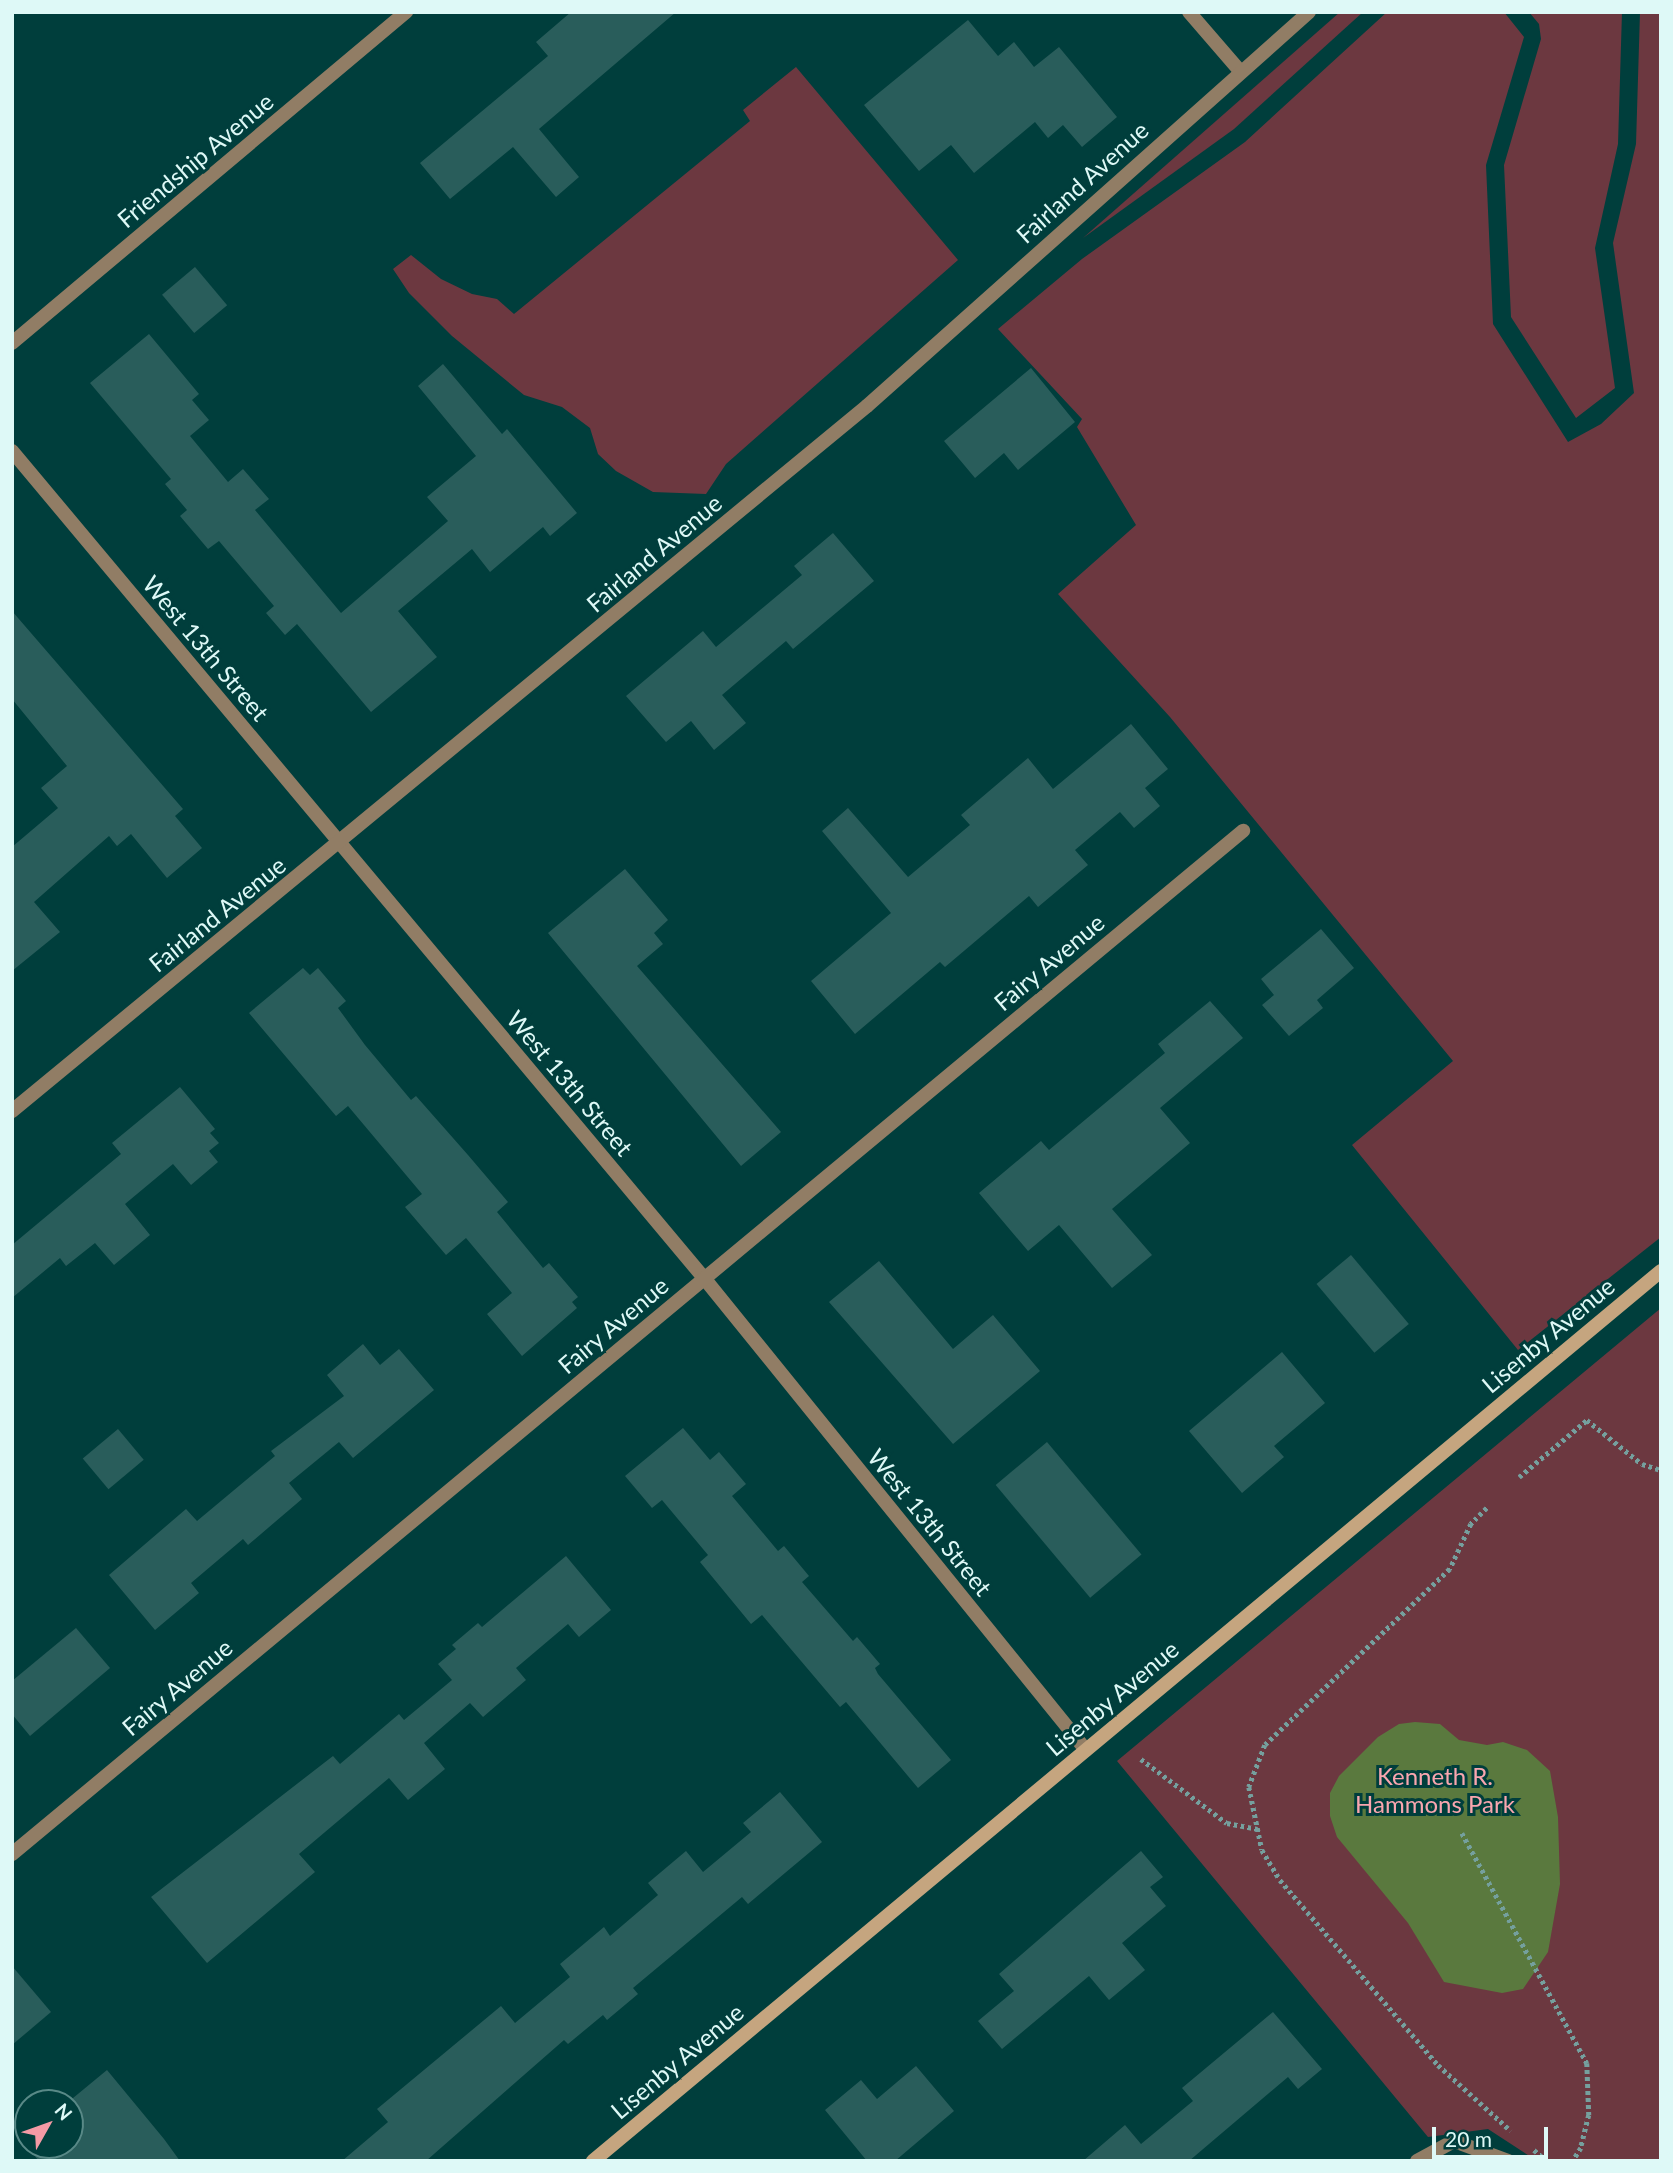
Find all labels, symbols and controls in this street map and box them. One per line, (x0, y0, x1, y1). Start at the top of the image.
street label: Friendship Avenue (111, 86, 279, 234)
street label: Fairland Avenue (1010, 115, 1154, 249)
street label: Fairland Avenue (580, 488, 728, 618)
street label: West 13th Street (137, 570, 275, 726)
street label: Fairland Avenue (143, 850, 291, 978)
street label: Fairy Avenue (988, 907, 1110, 1017)
street label: West 13th Street (501, 1005, 639, 1161)
street label: Fairy Avenue (552, 1270, 674, 1380)
street label: Lisenby Avenue (1475, 1271, 1621, 1399)
street label: West 13th Street (862, 1443, 998, 1601)
street label: Fairy Avenue (116, 1632, 238, 1742)
street label: Lisenby Avenue (1039, 1634, 1185, 1762)
park label: Kenneth R. Hammons Park (1355, 1762, 1515, 1818)
street label: Lisenby Avenue (604, 1997, 750, 2125)
north arrow (14, 2089, 84, 2159)
text: N (50, 2098, 77, 2124)
scale bar (1435, 2114, 1550, 2158)
text: 20 m (1445, 2126, 1492, 2151)

